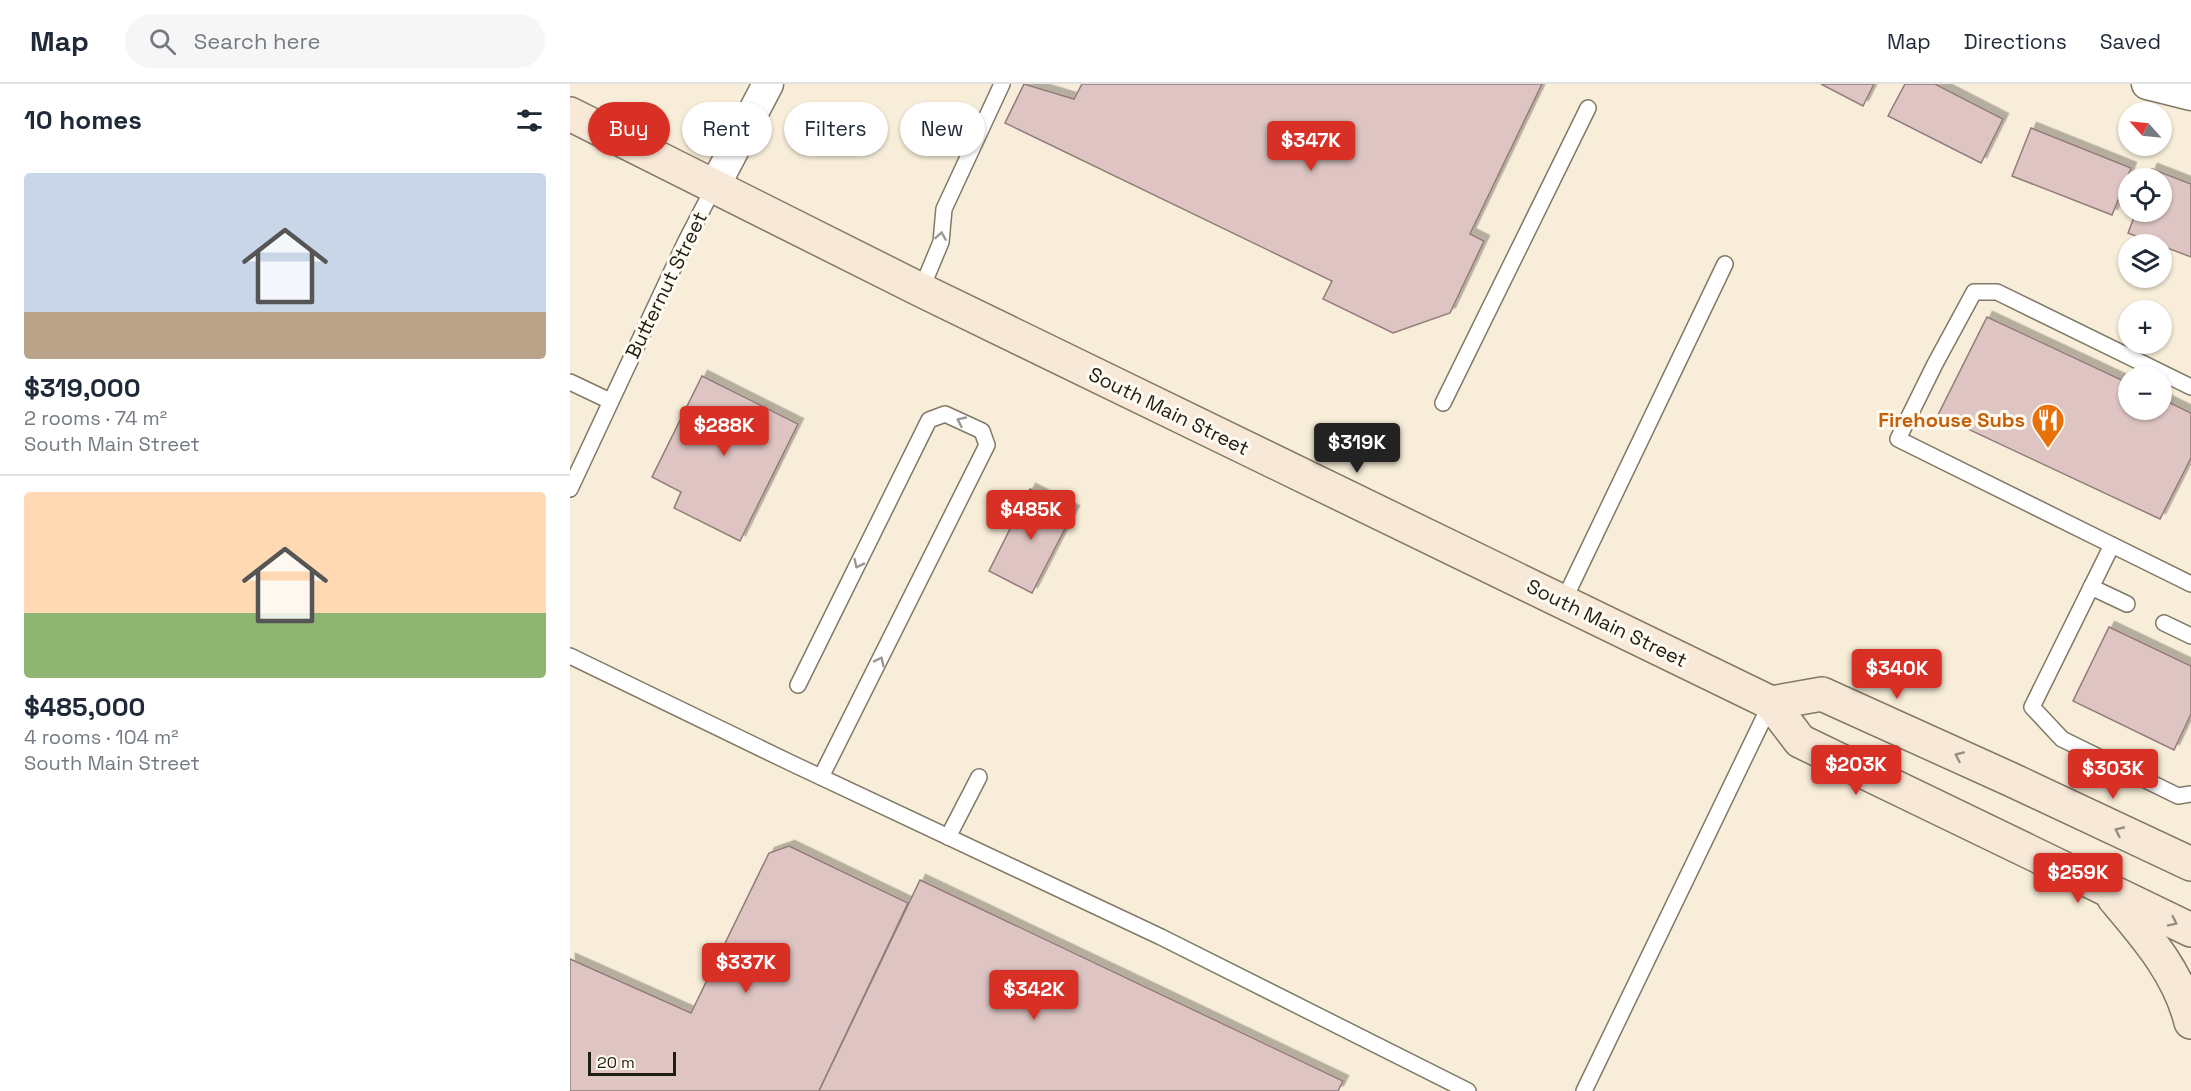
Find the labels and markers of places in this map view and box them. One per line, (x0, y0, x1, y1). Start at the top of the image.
pin: $347K (1269, 121, 1353, 172)
restaurant icon: Firehouse Subs (2030, 402, 2066, 449)
pin: $288K (682, 406, 766, 457)
place label: Firehouse Subs (1878, 407, 2025, 433)
pin: $319K (1315, 423, 1399, 474)
pin: $485K (989, 490, 1073, 541)
pin: $340K (1855, 649, 1939, 700)
pin: $203K (1814, 745, 1898, 796)
pin: $303K (2071, 749, 2155, 800)
pin: $259K (2036, 853, 2120, 904)
pin: $337K (704, 943, 788, 994)
pin: $342K (992, 970, 1076, 1021)

